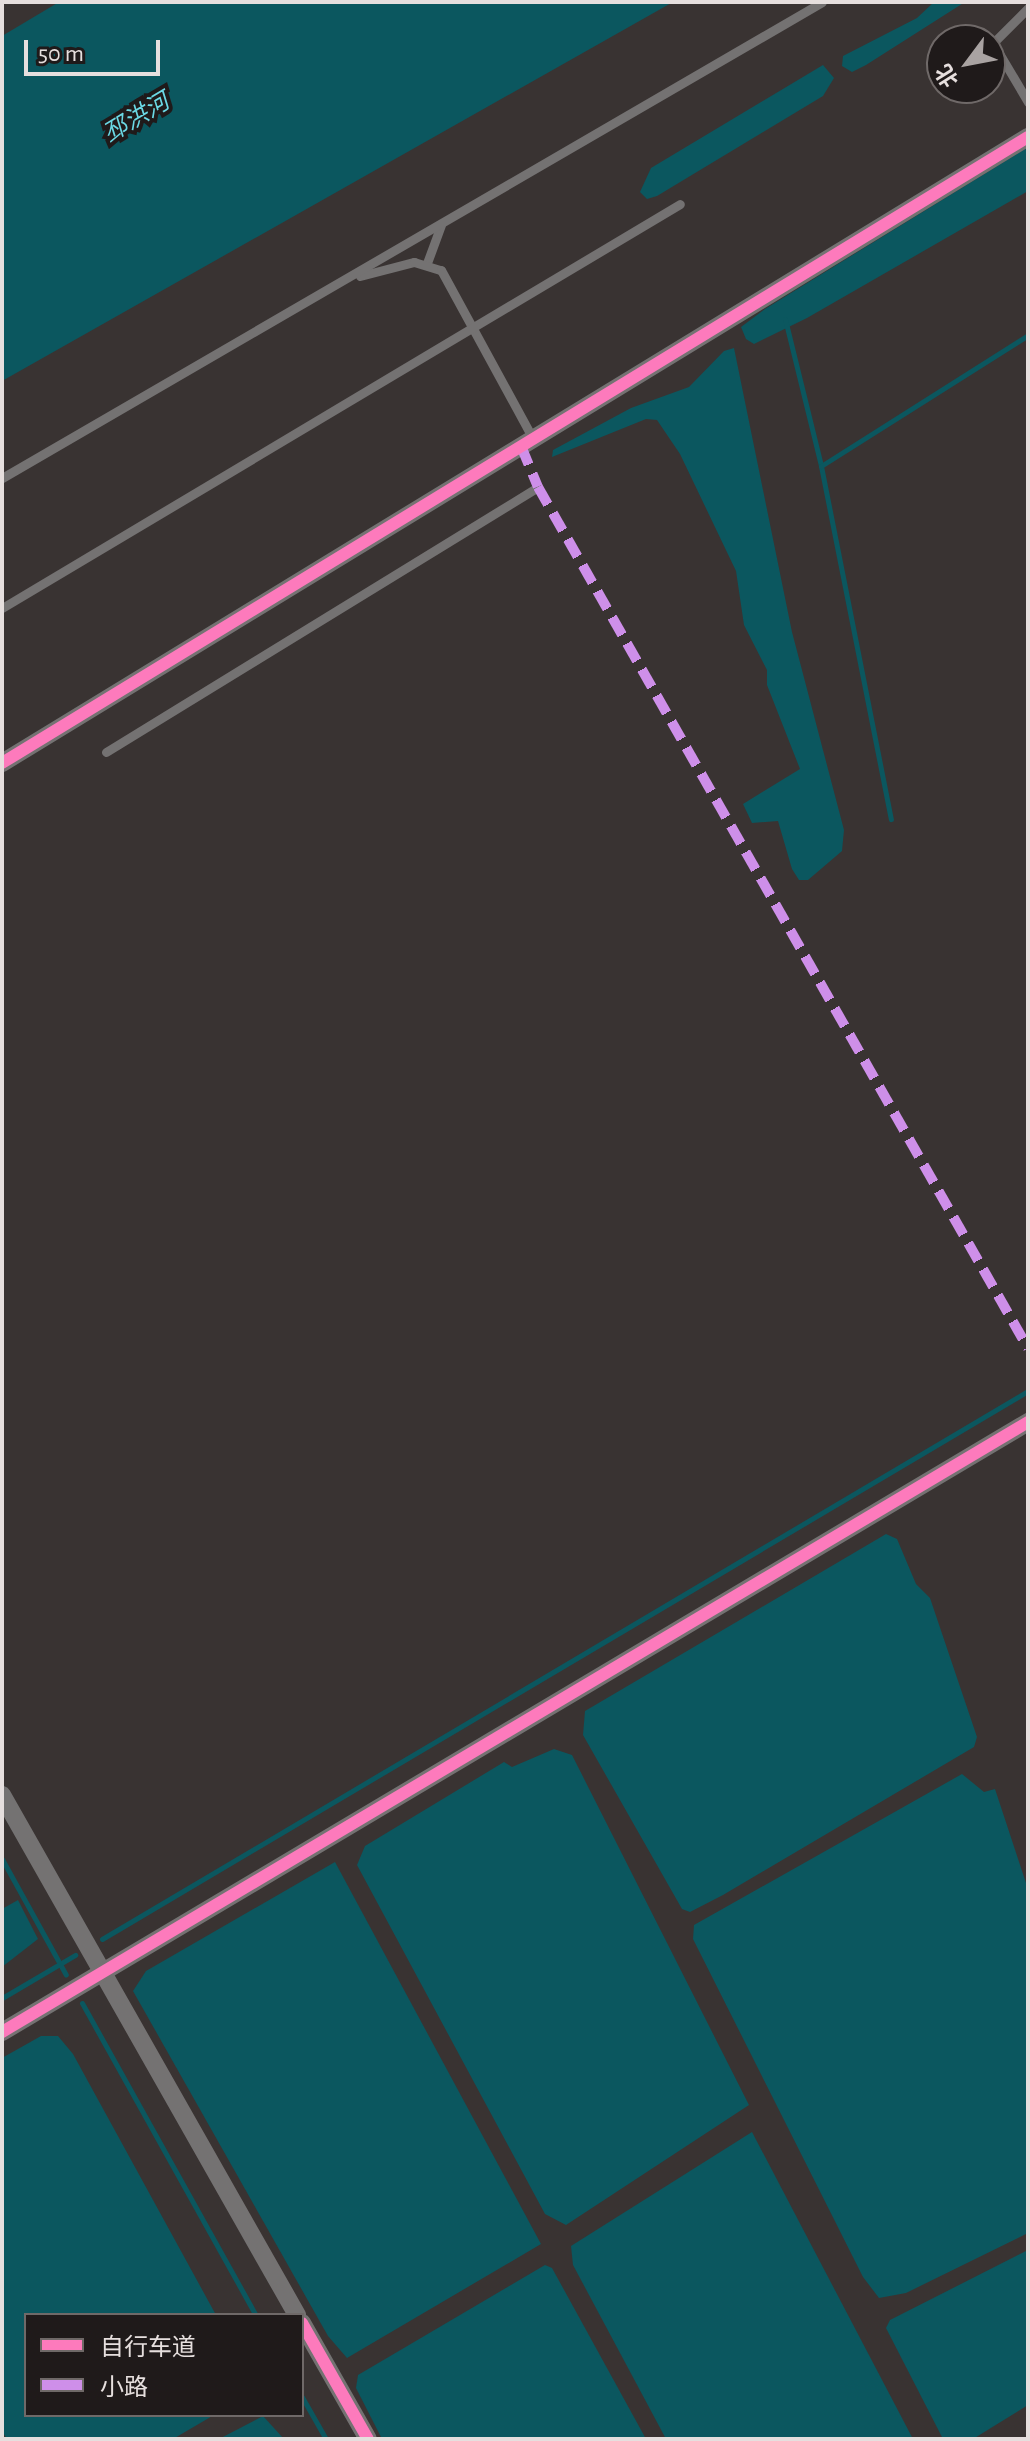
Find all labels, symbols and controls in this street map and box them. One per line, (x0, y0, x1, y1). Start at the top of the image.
scale bar (28, 24, 164, 74)
north arrow (926, 24, 1006, 104)
text: 50 m (38, 42, 84, 66)
text: 北 (932, 61, 963, 91)
water label: 邳洪河 (99, 88, 175, 150)
legend (24, 2313, 304, 2417)
text: 自行车道 (100, 2336, 196, 2360)
text: 小路 (100, 2376, 148, 2400)

